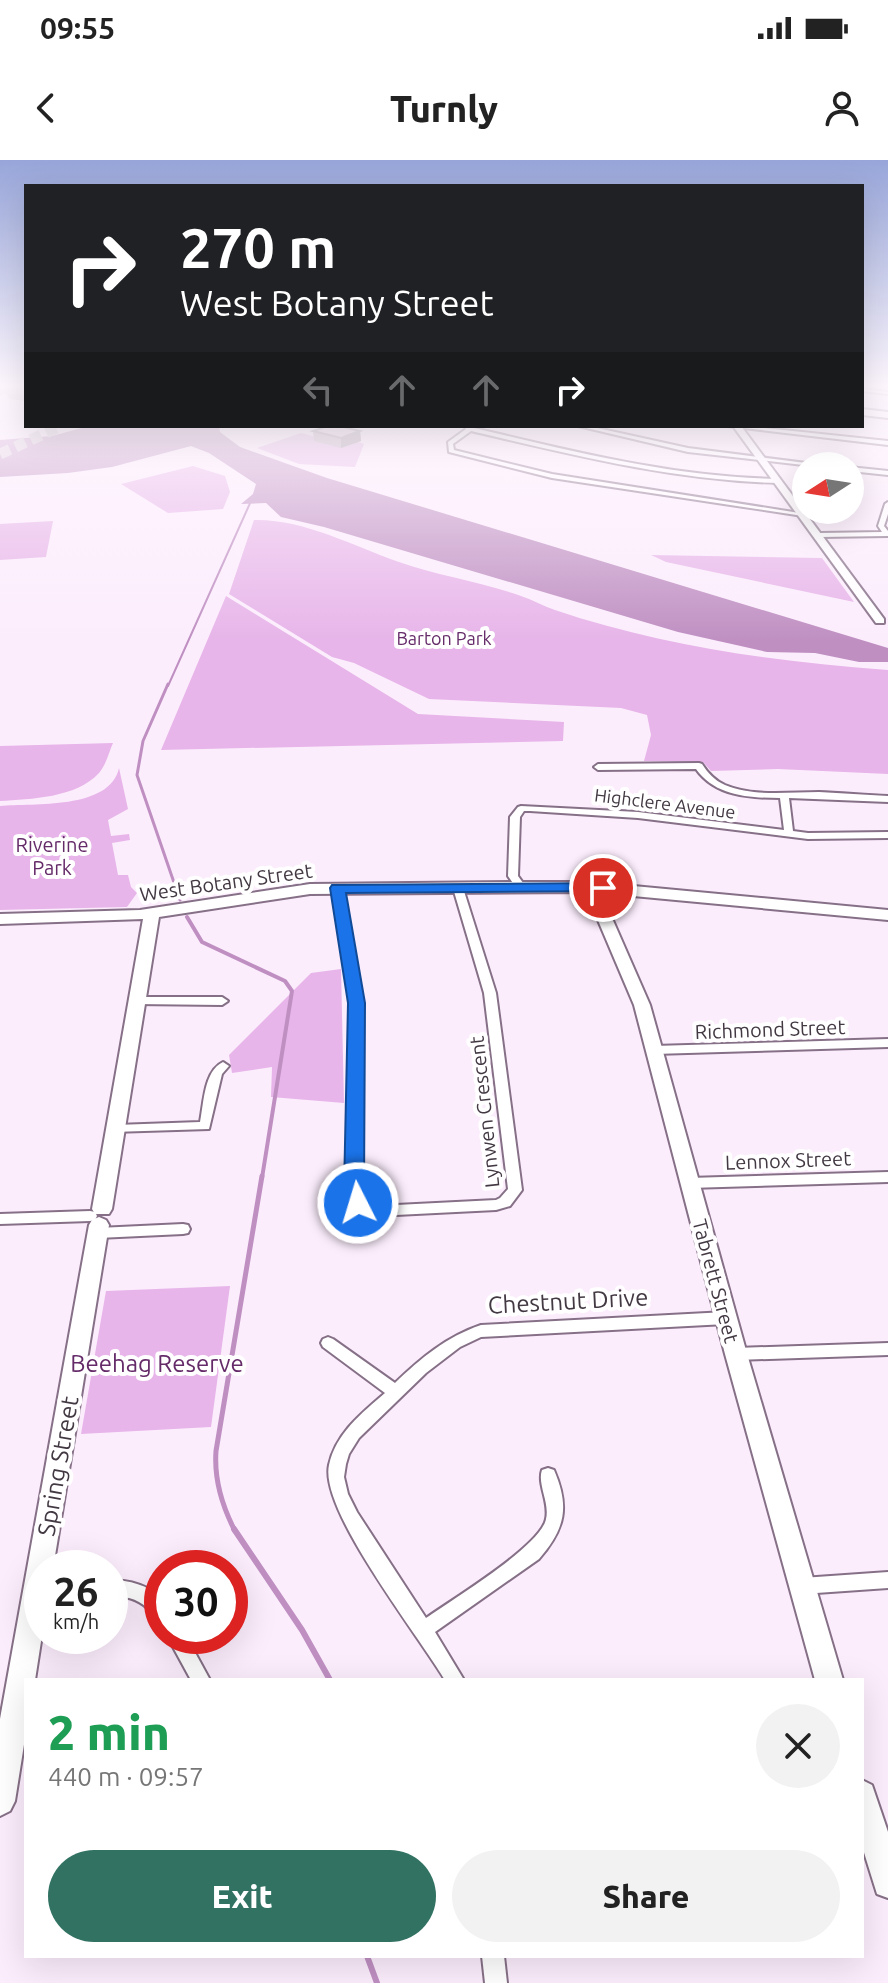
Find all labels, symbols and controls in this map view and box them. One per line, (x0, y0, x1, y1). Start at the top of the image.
text: 09:55 (40, 11, 115, 45)
icon: back (24, 86, 68, 130)
icon: person (820, 86, 864, 130)
text: Turnly (390, 88, 498, 129)
icon: right (48, 216, 152, 320)
text: 270 m (180, 216, 336, 279)
text: West Botany Street (180, 282, 494, 323)
icon: left (296, 368, 340, 412)
icon: ahead (380, 368, 424, 412)
icon: ahead (464, 368, 508, 412)
icon: right (548, 368, 592, 412)
north arrow (792, 452, 864, 524)
map controls (792, 452, 864, 524)
park label: Barton Park (396, 628, 492, 648)
street label: Highclere Avenue (593, 784, 737, 822)
park label: Riverine Park (16, 833, 88, 879)
pin (569, 854, 637, 922)
street label: West Botany Street (138, 858, 314, 906)
icon: arrive (581, 866, 625, 910)
street label: Richmond Street (694, 1015, 846, 1043)
street label: Lynwen Crescent (465, 1035, 503, 1189)
street label: Lennox Street (725, 1146, 852, 1174)
position arrow (316, 1161, 400, 1245)
street label: Tabrett Street (688, 1217, 744, 1345)
street label: Chestnut Drive (487, 1283, 649, 1319)
park label: Beehag Reserve (70, 1350, 244, 1377)
street label: Spring Street (32, 1393, 84, 1538)
speed limit sign: 30 (144, 1550, 248, 1654)
text: 26 (53, 1569, 99, 1614)
text: km/h (53, 1610, 99, 1633)
button: close (756, 1704, 840, 1788)
text: 2 min (48, 1705, 170, 1759)
text: 440 m · 09:57 (48, 1762, 204, 1791)
button: Exit (48, 1850, 436, 1942)
button: Share (452, 1850, 840, 1942)

